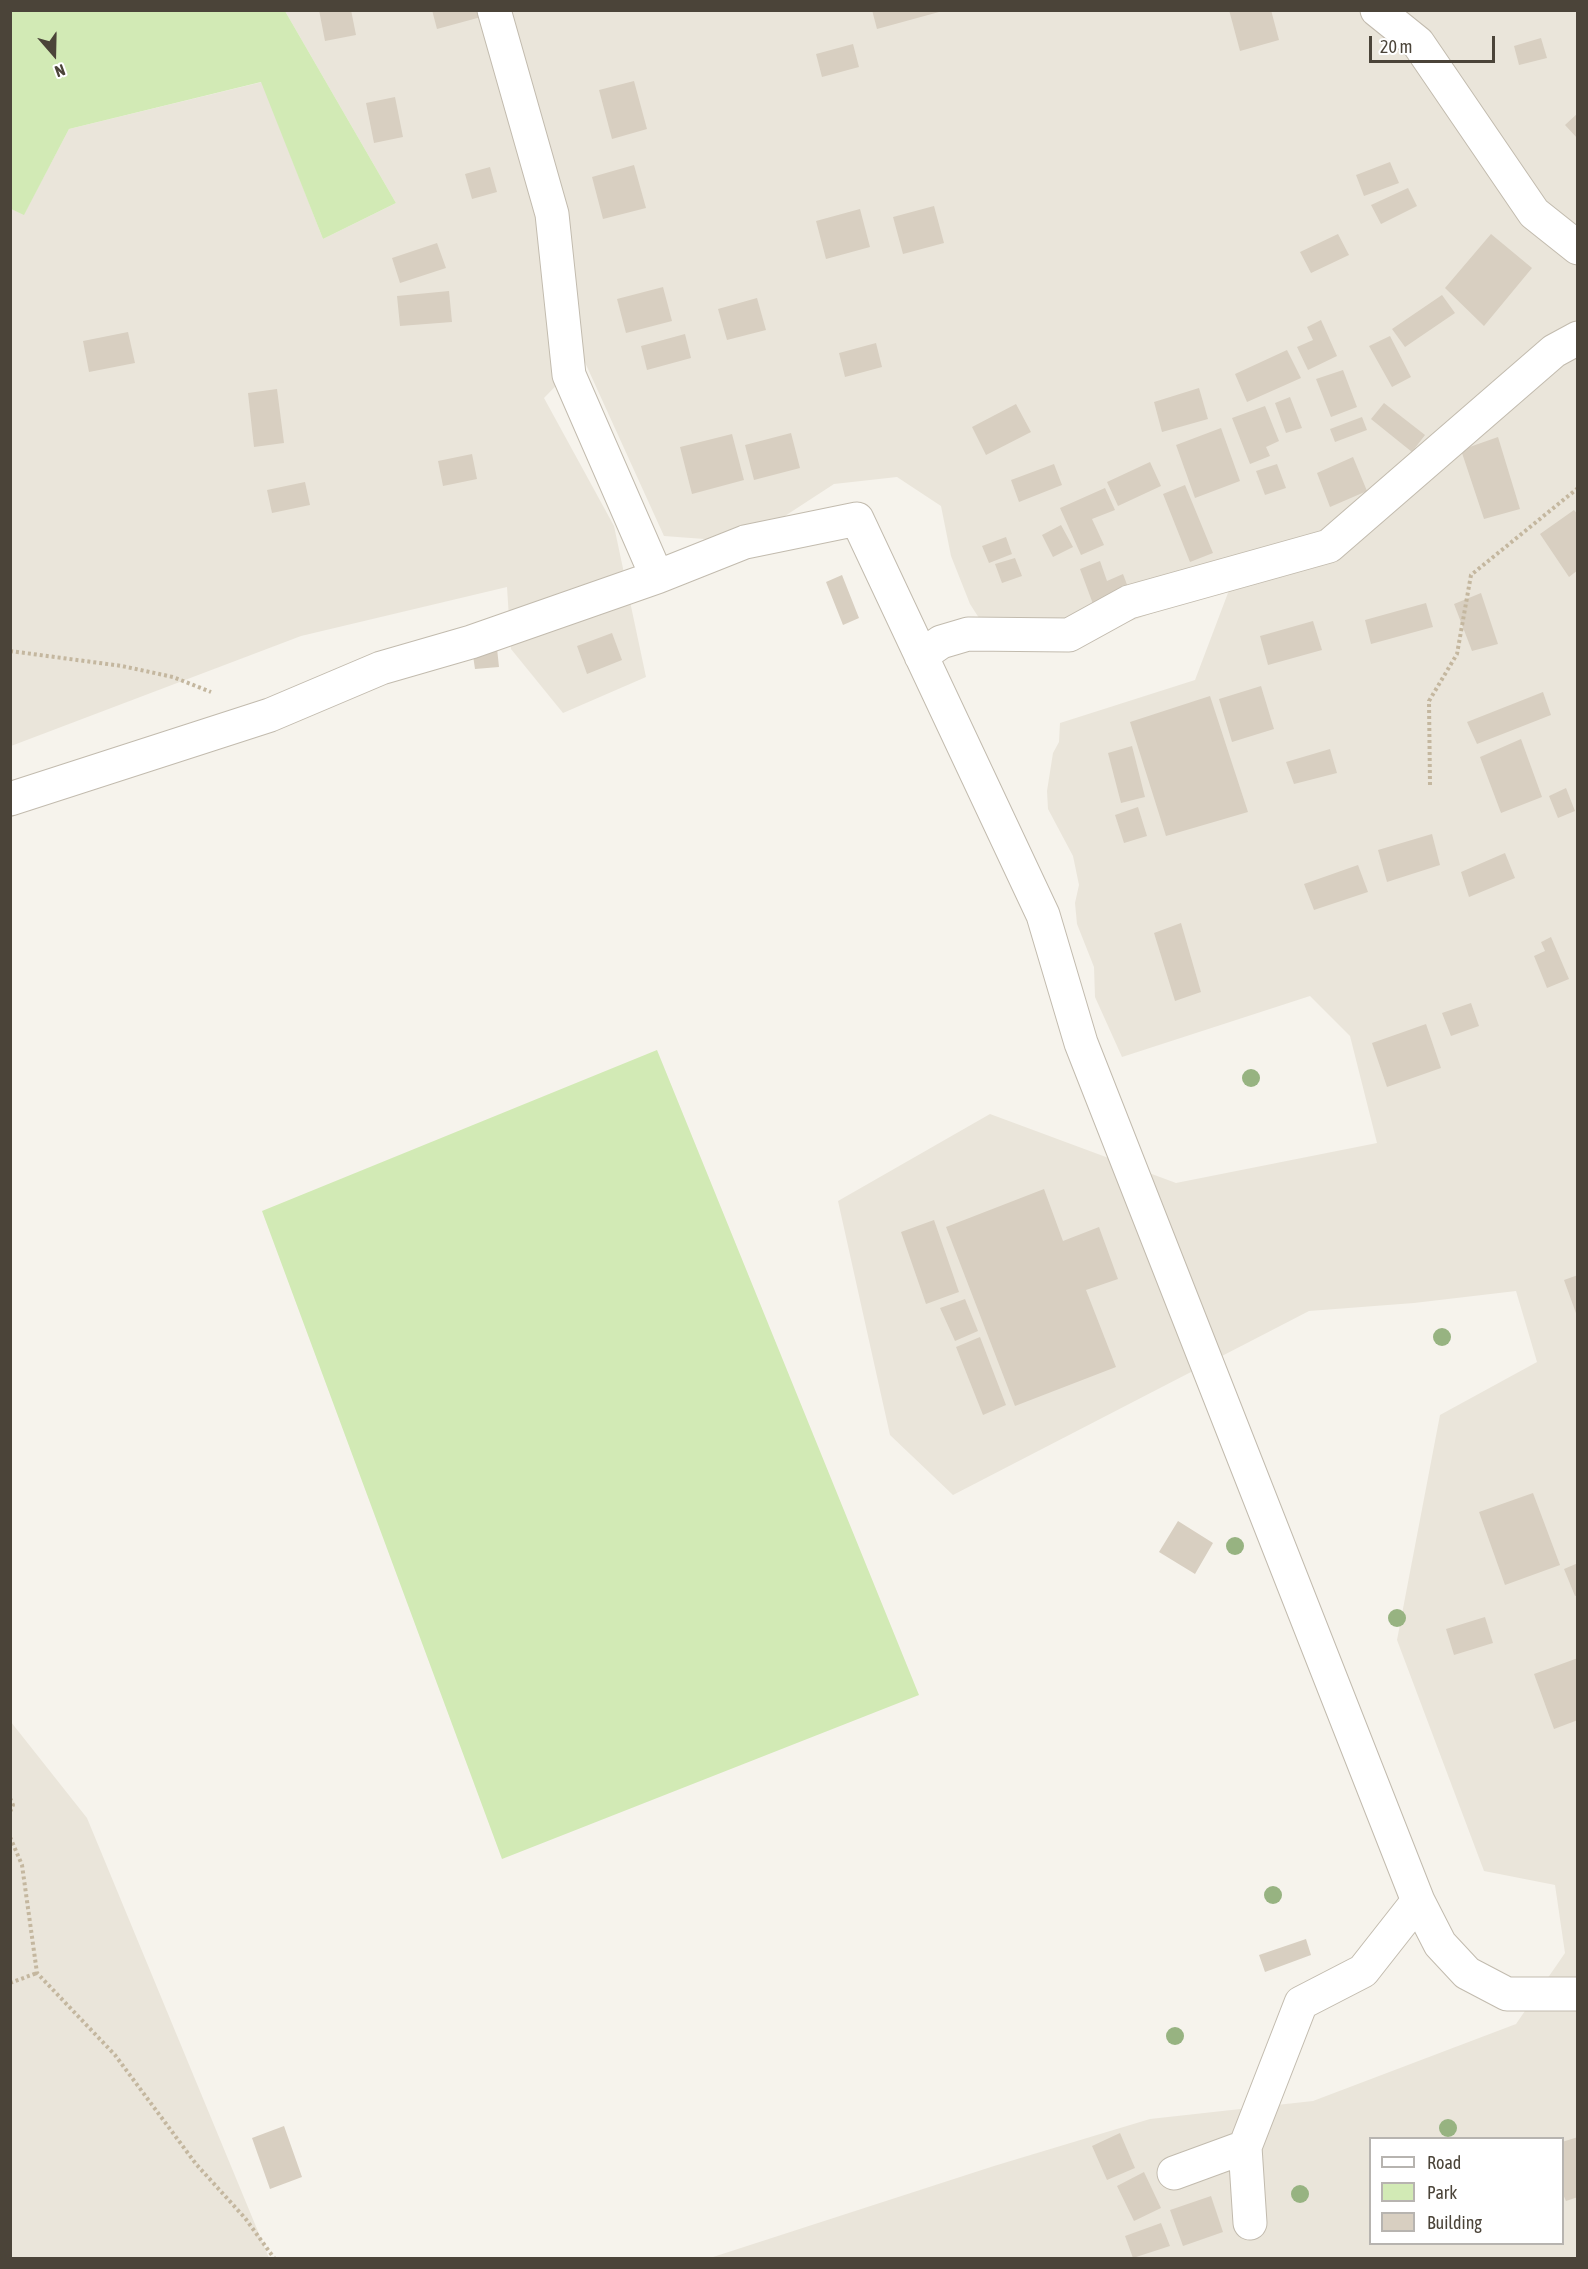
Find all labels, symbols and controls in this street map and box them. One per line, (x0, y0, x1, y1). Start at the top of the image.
north arrow (24, 24, 84, 84)
scale bar (1372, 24, 1498, 62)
text: 20 m (1380, 36, 1412, 57)
text: N (53, 61, 68, 81)
legend (1369, 2137, 1564, 2245)
text: Road (1427, 2152, 1461, 2173)
text: Park (1427, 2182, 1457, 2203)
text: Building (1427, 2212, 1482, 2233)

